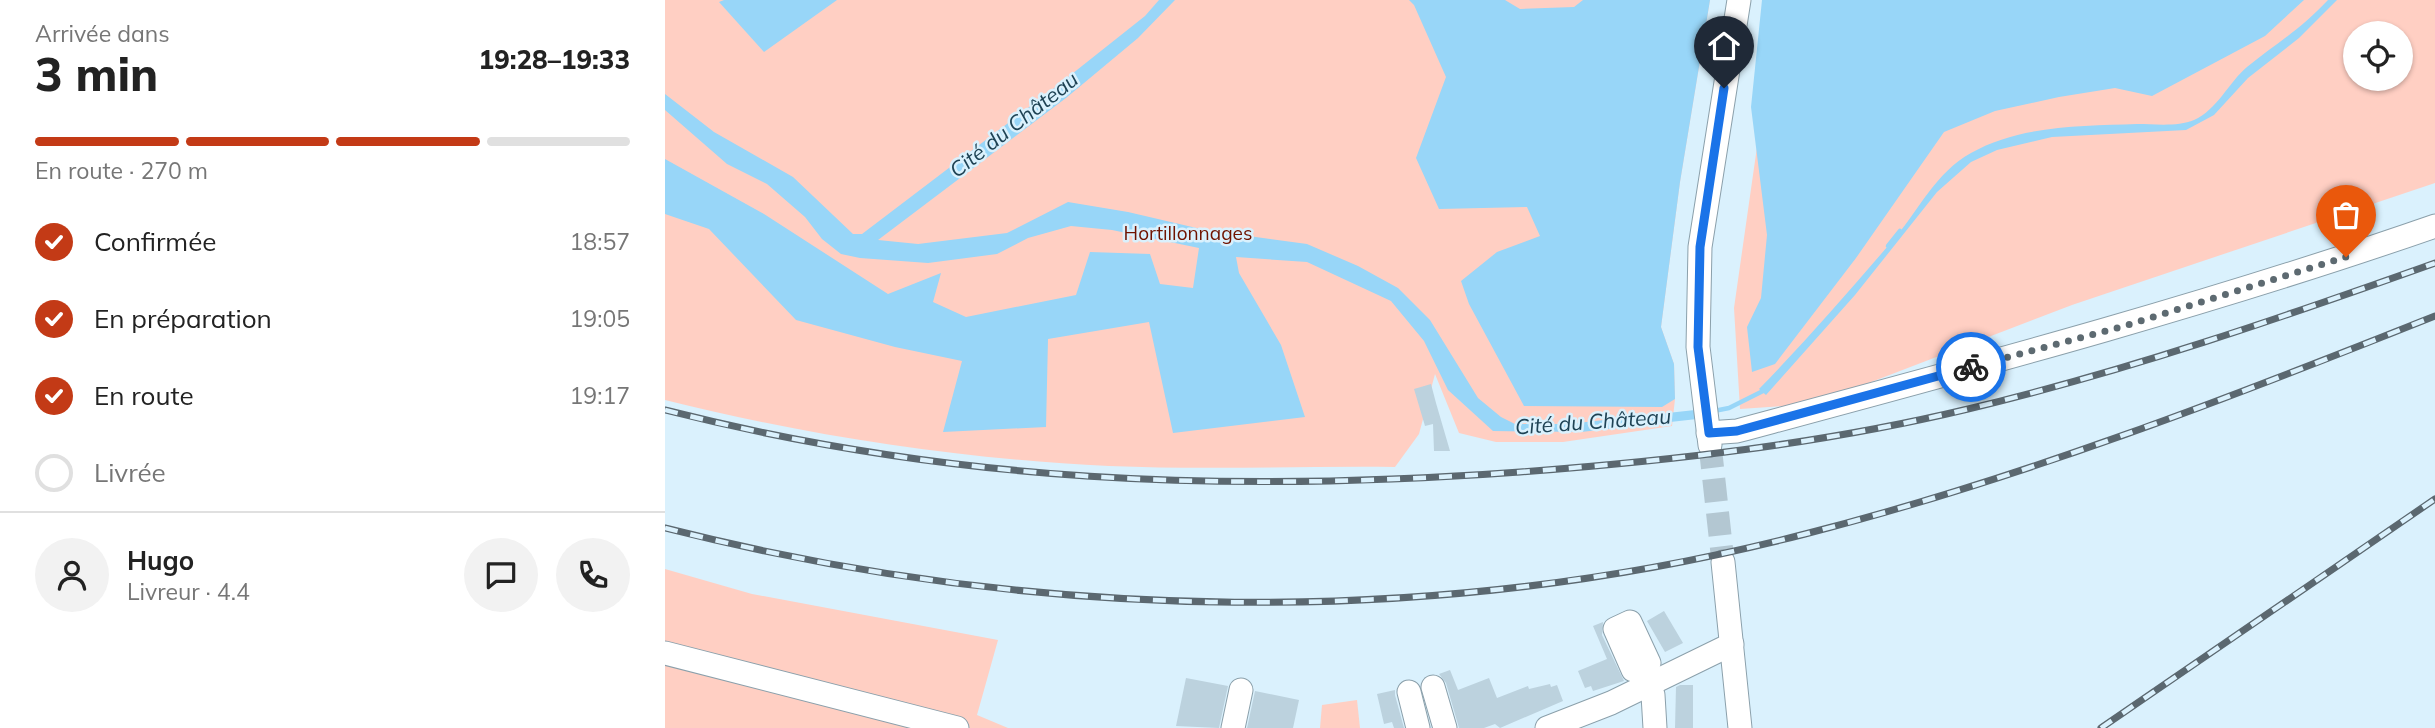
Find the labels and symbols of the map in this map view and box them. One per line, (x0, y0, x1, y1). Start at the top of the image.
pin (1694, 16, 1754, 88)
water label: Cité du Château (944, 66, 1083, 183)
pin (2316, 185, 2376, 257)
park label: Hortillonnages (1124, 221, 1252, 245)
courier (1936, 332, 2006, 402)
water label: Cité du Château (1514, 403, 1672, 439)

